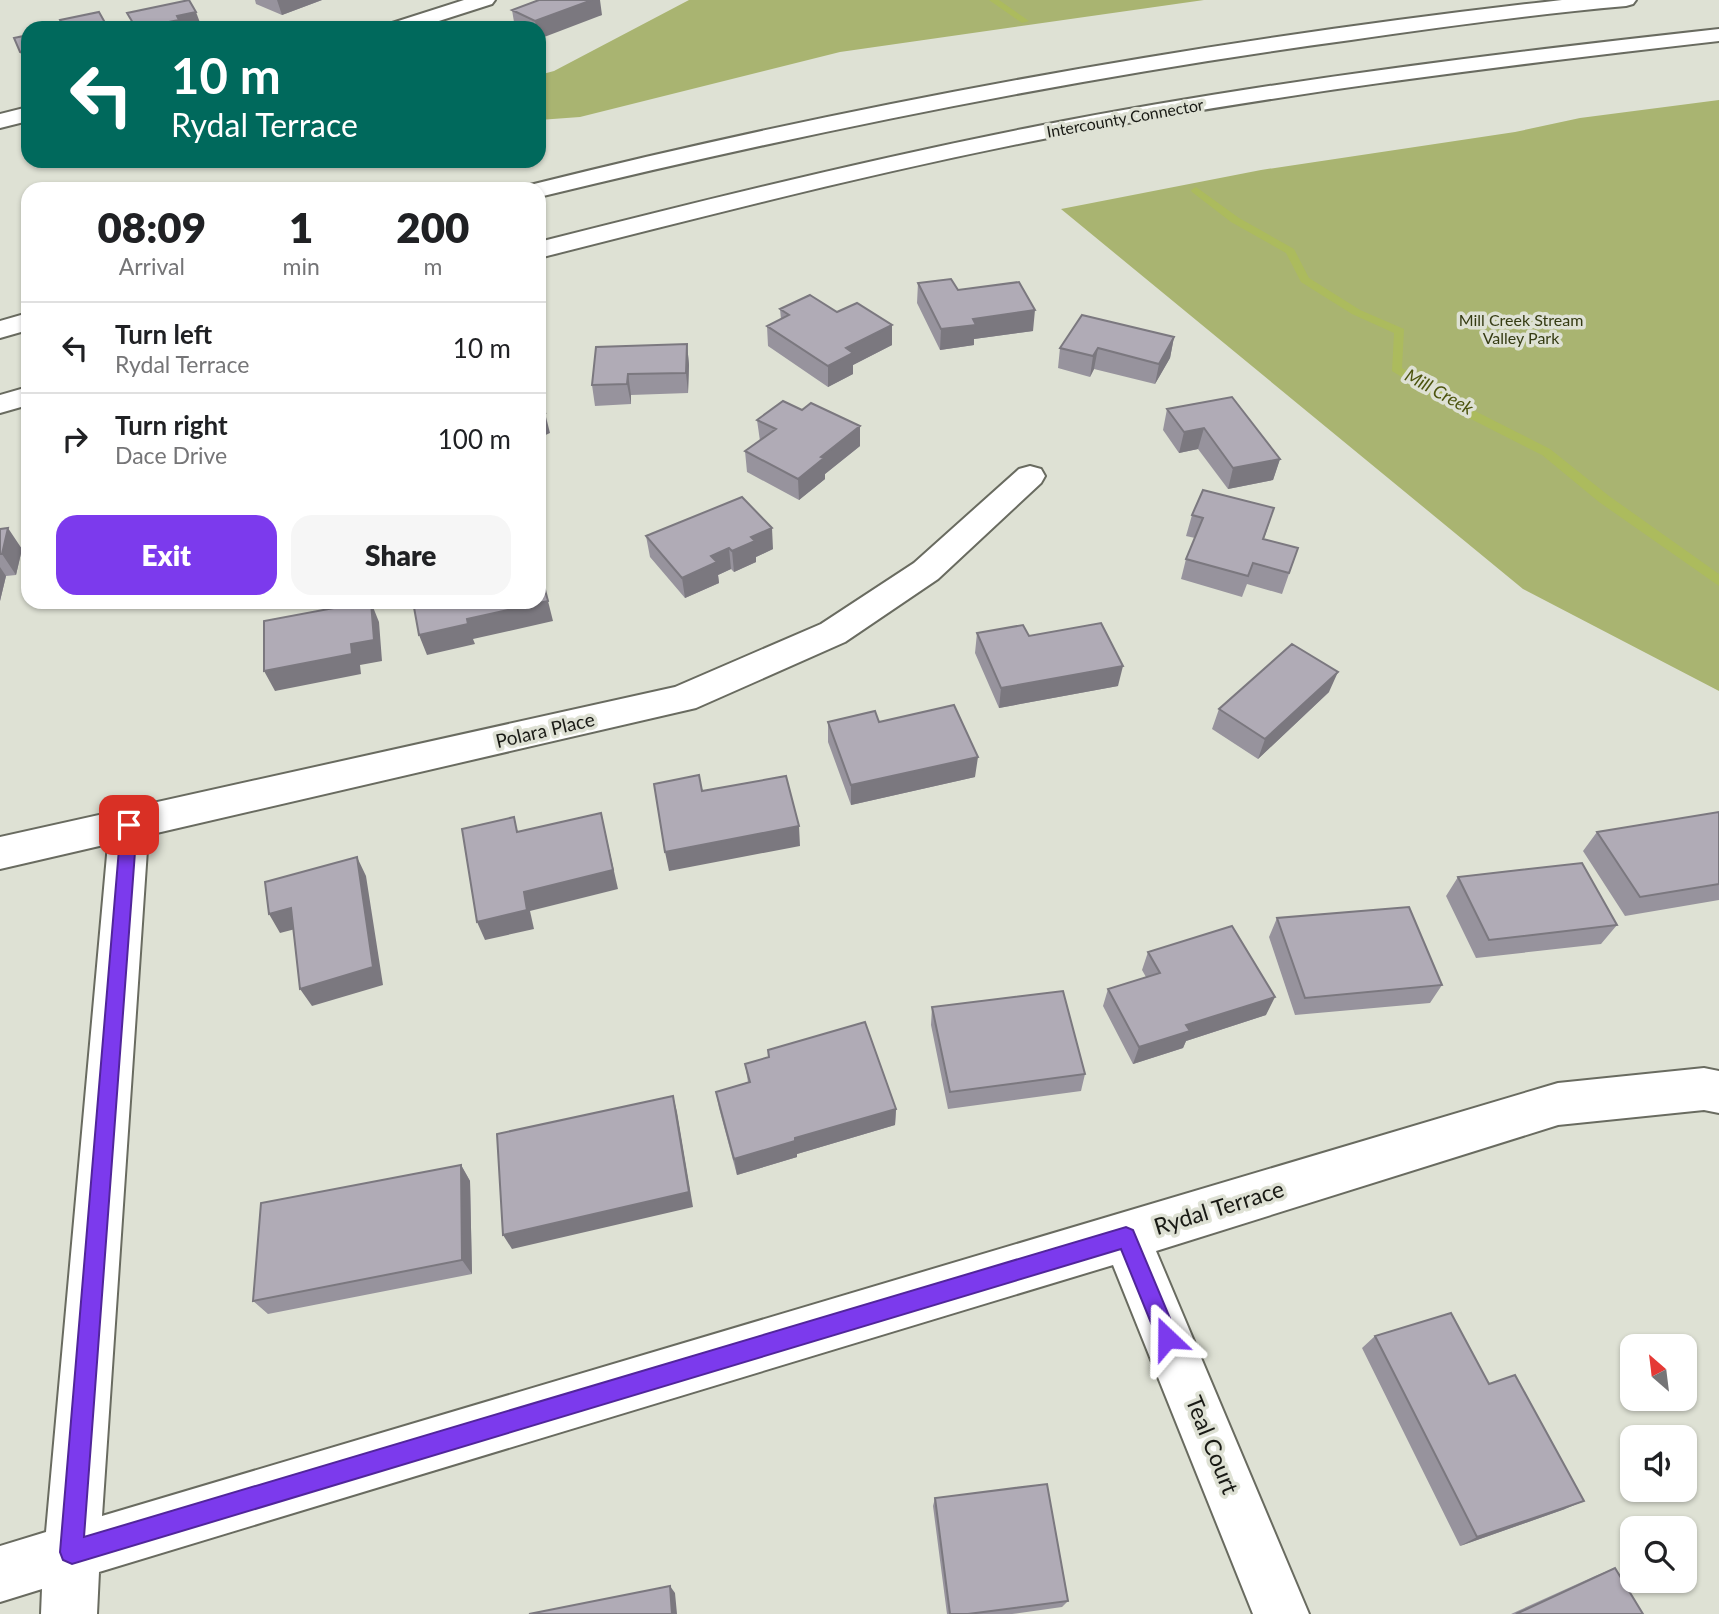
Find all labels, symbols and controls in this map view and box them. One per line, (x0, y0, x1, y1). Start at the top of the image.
text: 10 m (171, 46, 281, 104)
icon: left (56, 49, 147, 140)
street label: Intercounty Connector (1045, 94, 1205, 141)
text: Rydal Terrace (171, 105, 358, 144)
text: 08:09 (98, 202, 206, 252)
text: 1 (289, 202, 313, 252)
text: 200 (396, 202, 469, 252)
text: Arrival (119, 252, 185, 280)
text: min (283, 252, 320, 280)
text: m (423, 252, 442, 280)
park label: Mill Creek Stream Valley Park (1459, 310, 1583, 347)
text: Turn left (115, 318, 212, 350)
icon: left (56, 329, 94, 367)
text: 10 m (453, 332, 511, 364)
text: Rydal Terrace (115, 350, 249, 378)
water label: Mill Creek (1402, 363, 1478, 419)
text: Turn right (115, 409, 228, 441)
icon: right (56, 420, 94, 458)
text: 100 m (438, 423, 511, 455)
text: Dace Drive (115, 441, 227, 469)
button: Exit (56, 515, 277, 595)
button: Share (291, 515, 511, 595)
street label: Polara Place (493, 707, 597, 752)
pin (99, 795, 159, 855)
icon: arrive (110, 806, 148, 844)
street label: Rydal Terrace (1150, 1174, 1287, 1240)
position arrow (1130, 1301, 1204, 1375)
north arrow (1620, 1334, 1698, 1410)
map controls (1620, 1334, 1697, 1593)
street label: Teal Court (1181, 1392, 1246, 1498)
button: sound (1620, 1425, 1697, 1502)
button: search (1620, 1516, 1697, 1593)

